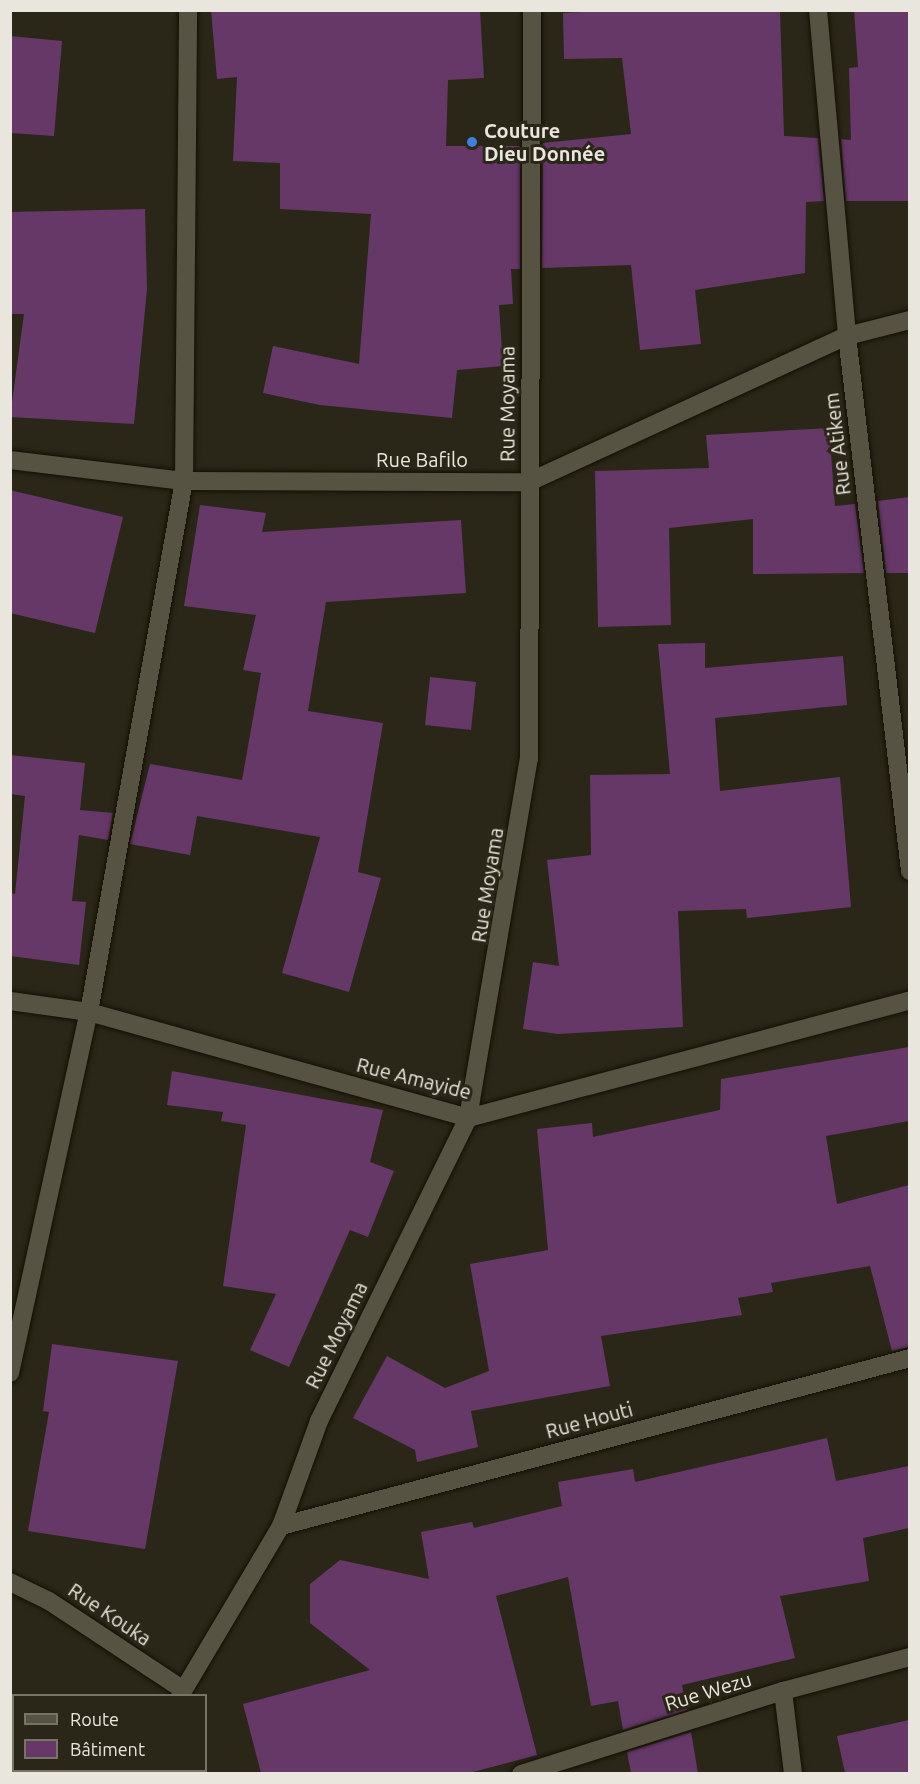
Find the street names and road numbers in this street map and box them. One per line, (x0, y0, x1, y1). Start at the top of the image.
street label: Rue Moyama (495, 346, 519, 462)
street label: Rue Atikem (819, 391, 855, 497)
street label: Rue Bafilo (376, 447, 468, 471)
street label: Rue Moyama (466, 826, 508, 944)
street label: Rue Amayide (354, 1052, 474, 1104)
street label: Rue Moyama (300, 1278, 372, 1392)
street label: Rue Houti (543, 1397, 635, 1443)
street label: Rue Kouka (64, 1578, 156, 1650)
street label: Rue Wezu (662, 1666, 754, 1716)

